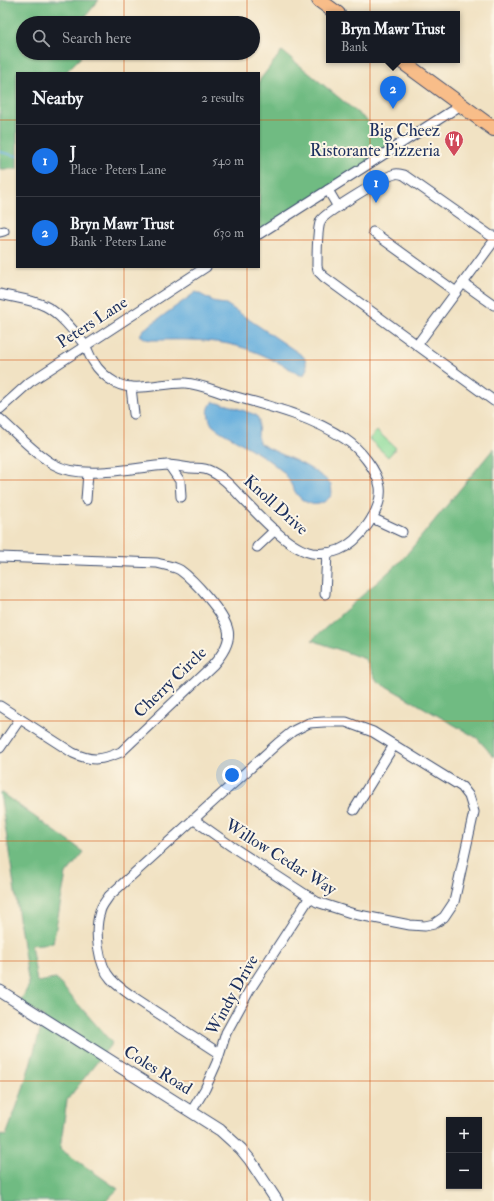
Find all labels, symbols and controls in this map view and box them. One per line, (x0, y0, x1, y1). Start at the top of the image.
popup (326, 11, 460, 63)
search box (16, 16, 260, 60)
text: Bryn Mawr Trust (341, 20, 445, 39)
icon: search (30, 27, 52, 49)
text: Search here (62, 29, 131, 48)
text: Bank (341, 39, 368, 55)
pin: 2 (380, 76, 406, 109)
text: Nearby (32, 88, 83, 109)
text: 2 results (201, 90, 244, 106)
place label: Big Cheez Ristorante Pizzeria (310, 120, 441, 161)
restaurant icon: Big Cheez Ristorante Pizzeria (443, 129, 465, 157)
text: J (70, 143, 76, 162)
text: 1 (43, 153, 47, 169)
text: 540 m (212, 153, 244, 169)
text: Place · Peters Lane (70, 162, 166, 178)
pin: 1 (363, 170, 389, 203)
text: Bryn Mawr Trust (70, 215, 174, 234)
text: 2 (42, 225, 48, 241)
text: 630 m (213, 225, 244, 241)
text: Bank · Peters Lane (70, 234, 166, 250)
street label: Peters Lane (53, 291, 131, 353)
street label: Knoll Drive (239, 470, 313, 540)
street label: Cherry Circle (129, 642, 212, 723)
your location (222, 765, 242, 785)
street label: Willow Cedar Way (220, 814, 341, 901)
street label: Windy Drive (201, 951, 264, 1040)
street label: Coles Road (120, 1041, 197, 1100)
map controls (446, 1117, 482, 1189)
button: + (446, 1117, 482, 1153)
button: − (446, 1153, 482, 1189)

